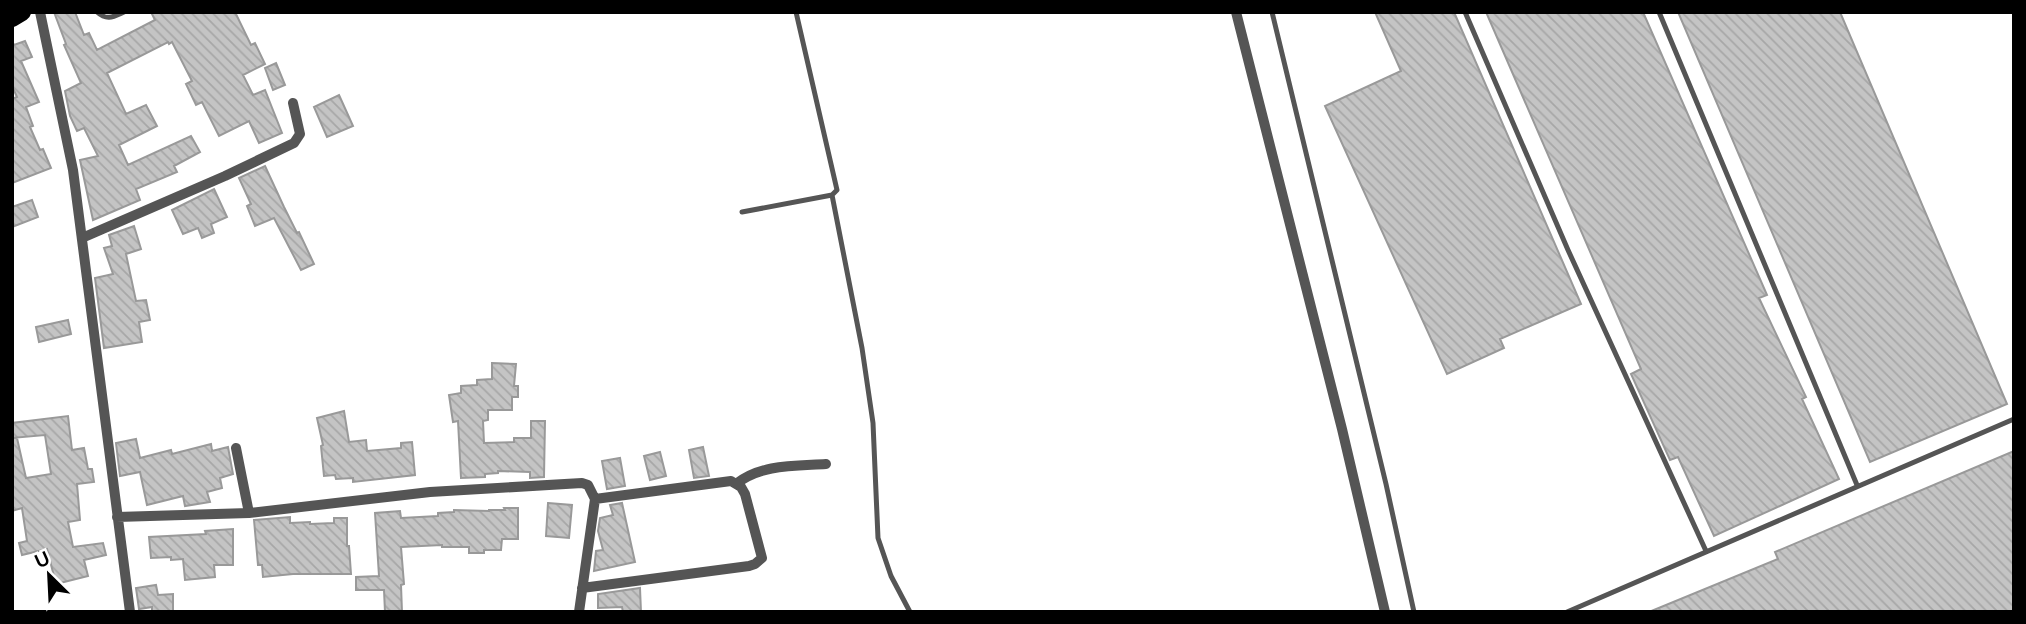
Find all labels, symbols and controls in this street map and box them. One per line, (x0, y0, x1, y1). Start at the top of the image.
north arrow (14, 540, 84, 610)
text: U (31, 546, 53, 572)

